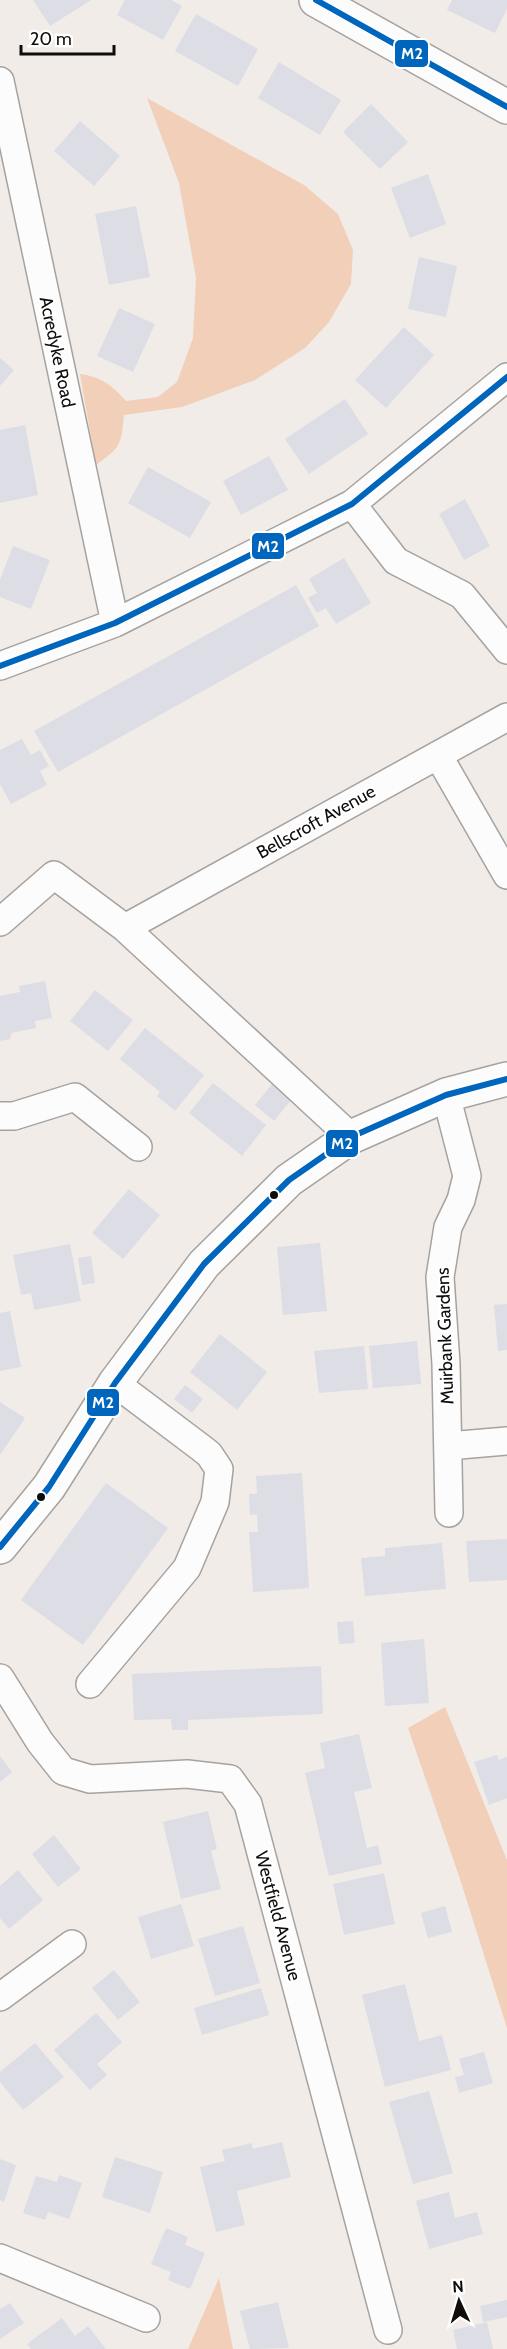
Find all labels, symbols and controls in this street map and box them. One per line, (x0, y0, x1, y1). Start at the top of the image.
scale bar (21, 18, 114, 56)
text: 20 m (30, 28, 72, 50)
line badge: M2 (394, 39, 429, 68)
text: M2 (401, 44, 423, 63)
street label: Acredyke Road (35, 295, 79, 409)
line badge: M2 (251, 532, 285, 560)
text: M2 (257, 537, 279, 556)
street label: Bellscroft Avenue (253, 780, 379, 864)
line badge: M2 (325, 1129, 359, 1158)
text: M2 (331, 1134, 353, 1153)
unlabelled marker (268, 1189, 280, 1201)
street label: Muirbank Gardens (432, 1267, 458, 1405)
line badge: M2 (86, 1388, 120, 1417)
text: M2 (92, 1393, 114, 1412)
unlabelled marker (35, 1491, 47, 1503)
street label: Westfield Avenue (250, 1849, 306, 1983)
north arrow (429, 2271, 489, 2331)
text: N (452, 2277, 464, 2296)

